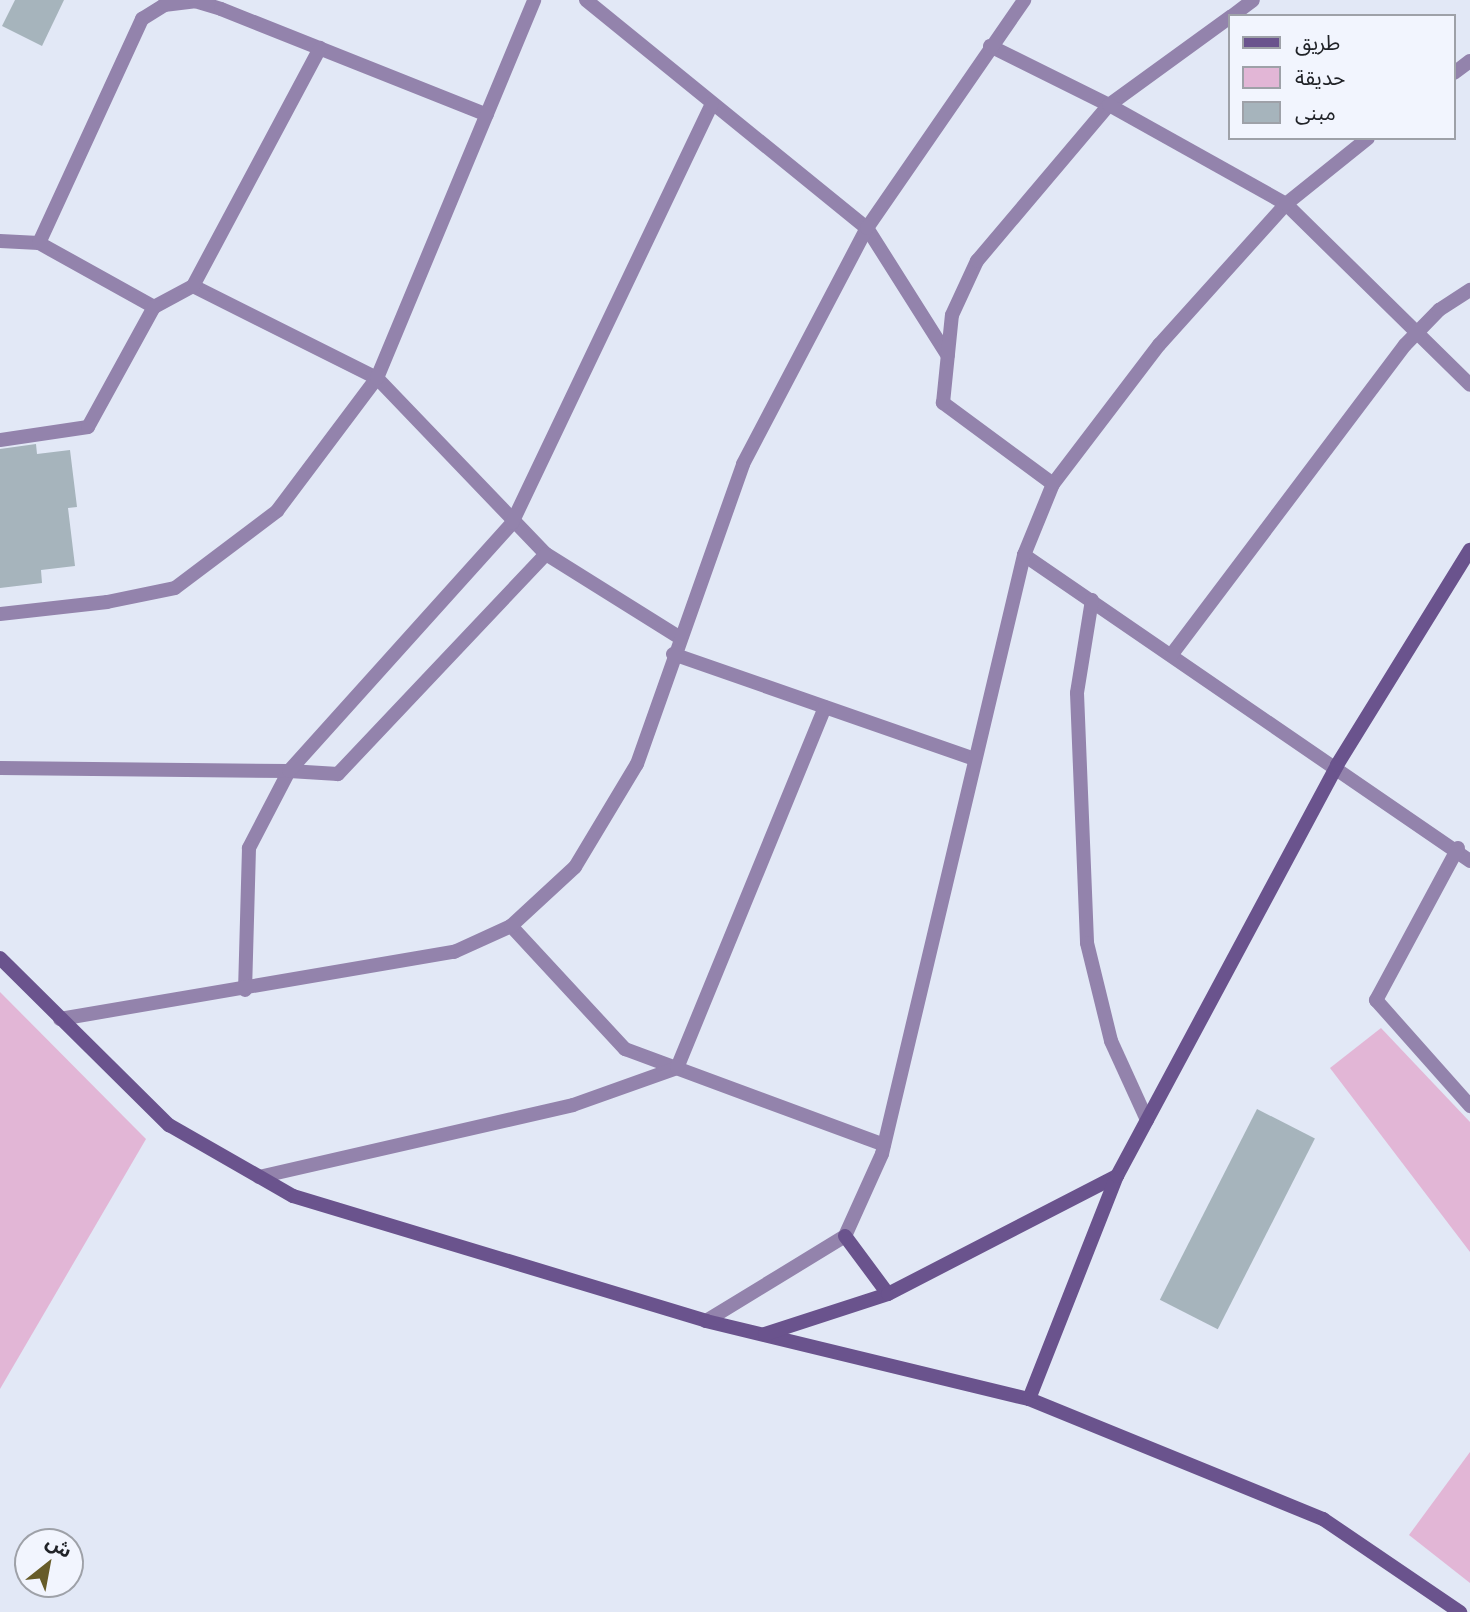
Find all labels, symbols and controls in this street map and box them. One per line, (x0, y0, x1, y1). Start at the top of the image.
legend (1228, 14, 1456, 140)
text: طريق (1295, 31, 1340, 55)
text: حديقة (1295, 66, 1345, 90)
text: مبنى (1295, 101, 1336, 125)
north arrow (14, 1528, 84, 1598)
text: ش (42, 1531, 76, 1562)

